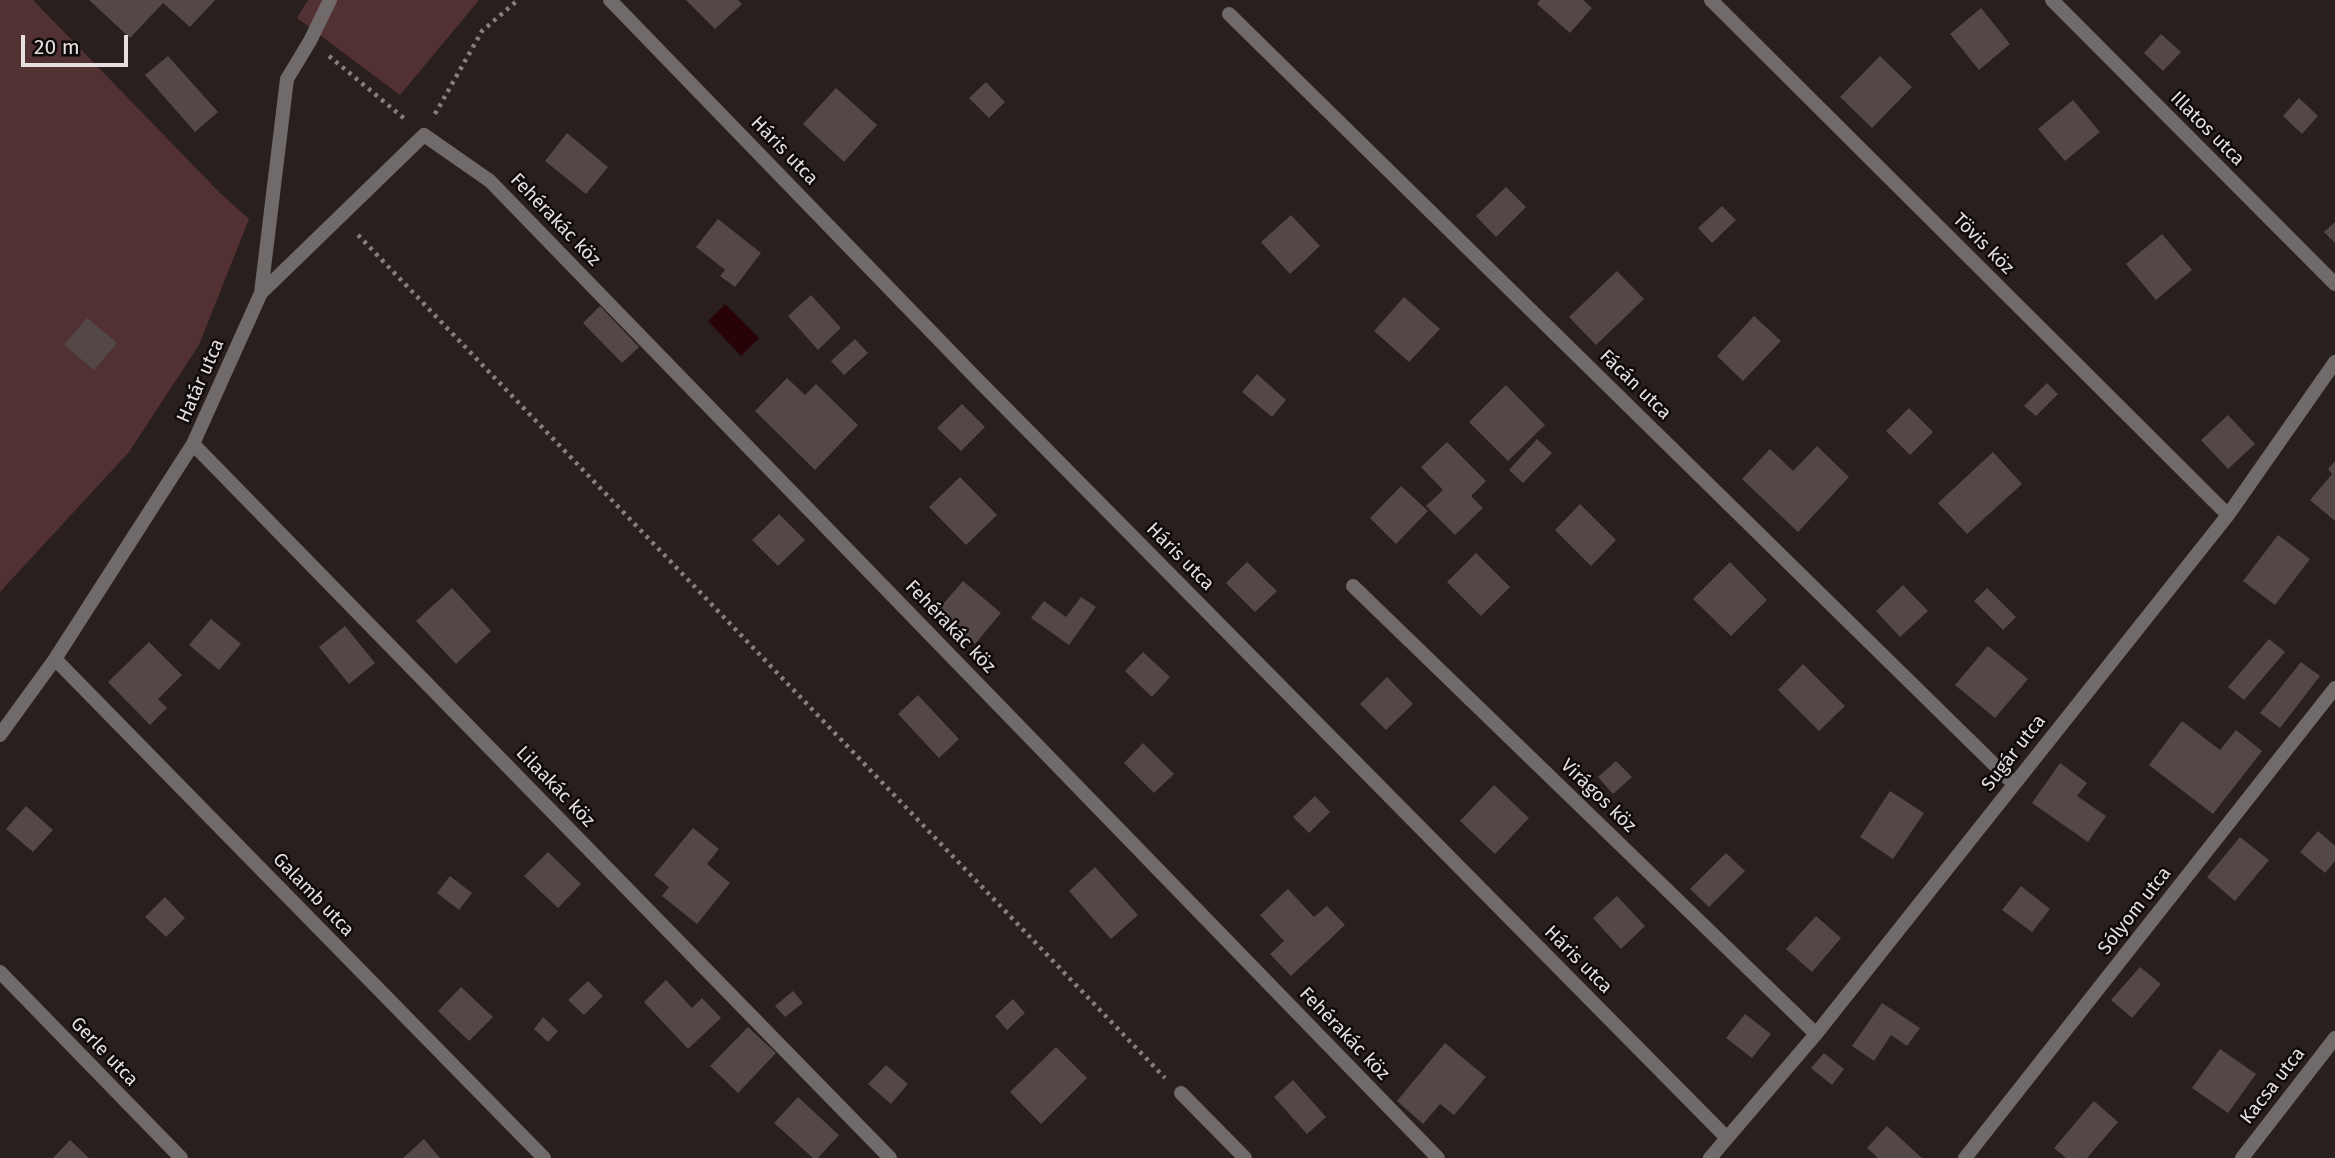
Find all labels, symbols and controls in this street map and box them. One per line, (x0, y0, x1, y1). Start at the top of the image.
scale bar (24, 21, 131, 65)
text: 20 m (34, 34, 80, 60)
street label: Illatos utca (2165, 87, 2249, 171)
street label: Háris utca (746, 112, 822, 190)
street label: Fehérakác köz (505, 169, 605, 271)
street label: Tövis köz (1948, 209, 2018, 279)
street label: Határ utca (172, 335, 230, 427)
street label: Fácán utca (1594, 345, 1676, 425)
street label: Háris utca (1141, 518, 1219, 596)
street label: Fehérakác köz (900, 576, 1000, 678)
street label: Sugár utca (1977, 710, 2051, 796)
street label: Lilaakác köz (511, 742, 599, 832)
street label: Virágos köz (1556, 754, 1640, 838)
street label: Galamb utca (267, 848, 359, 942)
street label: Sólyom utca (2094, 862, 2176, 960)
street label: Háris utca (1539, 921, 1617, 999)
street label: Fehérakác köz (1294, 983, 1394, 1085)
street label: Gerle utca (65, 1013, 143, 1091)
street label: Kacsa utca (2236, 1043, 2310, 1129)

